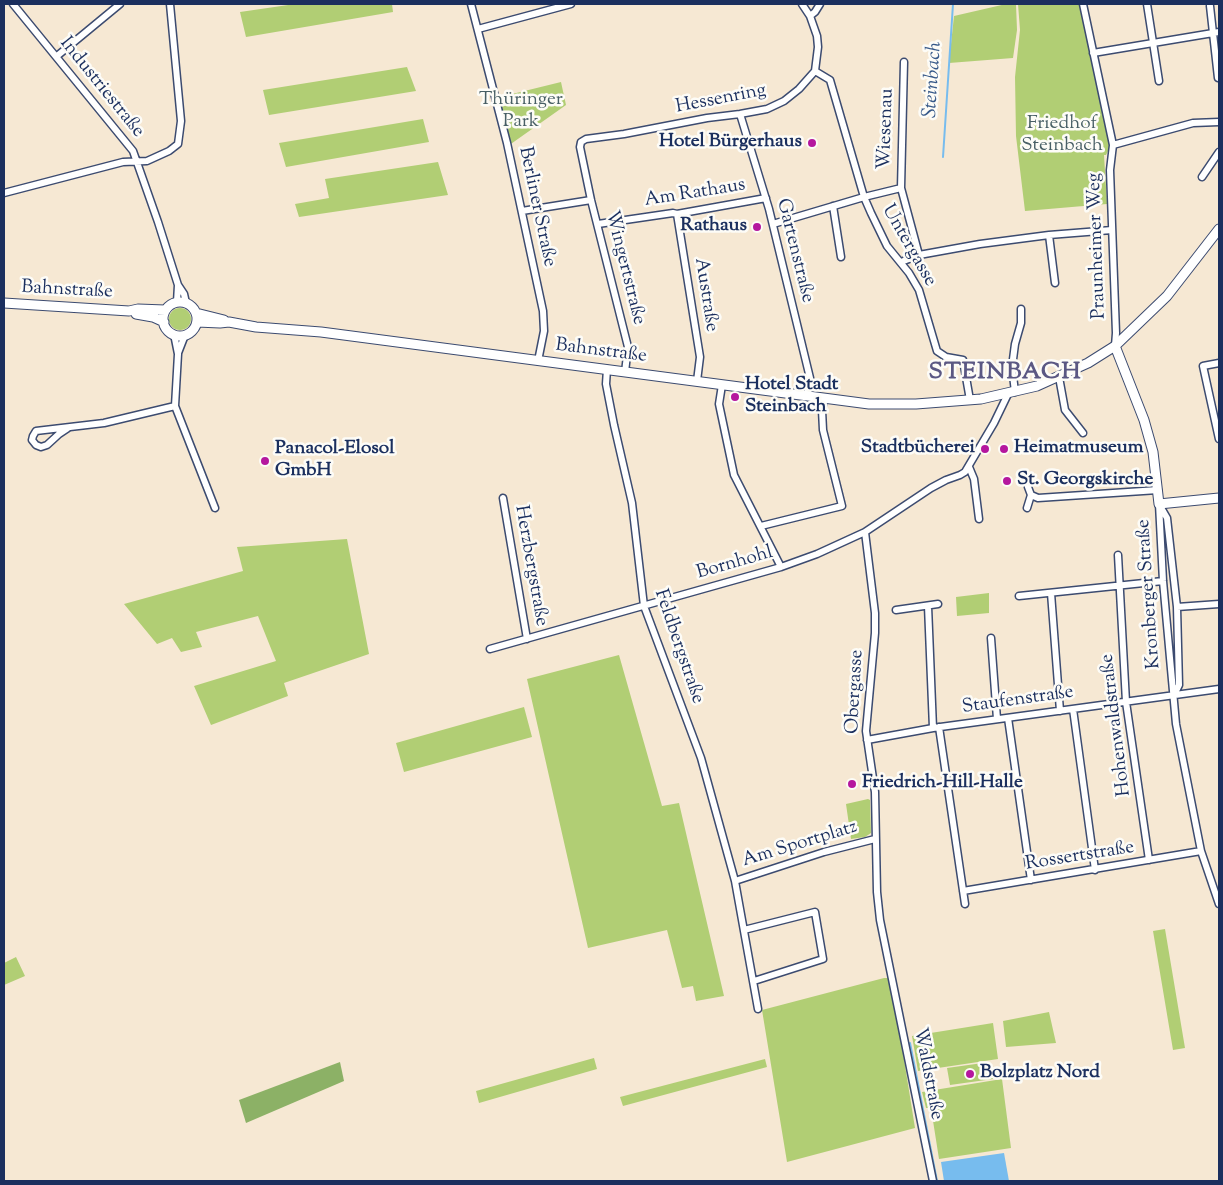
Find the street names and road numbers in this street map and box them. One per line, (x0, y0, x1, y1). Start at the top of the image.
street label: Industriestraße (54, 33, 148, 143)
street label: Hessenring (674, 80, 768, 120)
street label: Wiesenau (874, 88, 900, 170)
street label: Berliner Straße (512, 145, 560, 269)
street label: Praunheimer Weg (1084, 172, 1112, 320)
street label: Am Rathaus (643, 175, 747, 213)
street label: Gartenstraße (770, 197, 818, 305)
street label: Untergasse (875, 201, 941, 291)
street label: Wingertstraße (599, 209, 649, 327)
street label: Austraße (688, 256, 722, 334)
street label: Bahnstraße (21, 277, 113, 305)
street label: Bahnstraße (554, 335, 648, 369)
street label: Herzbergstraße (508, 504, 552, 628)
street label: Kronberger Straße (1133, 518, 1167, 670)
street label: Bornhohl (694, 542, 776, 586)
street label: Feldbergstraße (648, 587, 708, 707)
street label: Obergasse (842, 649, 870, 735)
street label: Hohenwaldstraße (1097, 652, 1137, 798)
street label: Staufenstraße (961, 682, 1075, 720)
street label: Am Sportplatz (740, 817, 860, 873)
street label: Rossertstraße (1024, 837, 1136, 877)
street label: Waldstraße (907, 1026, 947, 1122)

